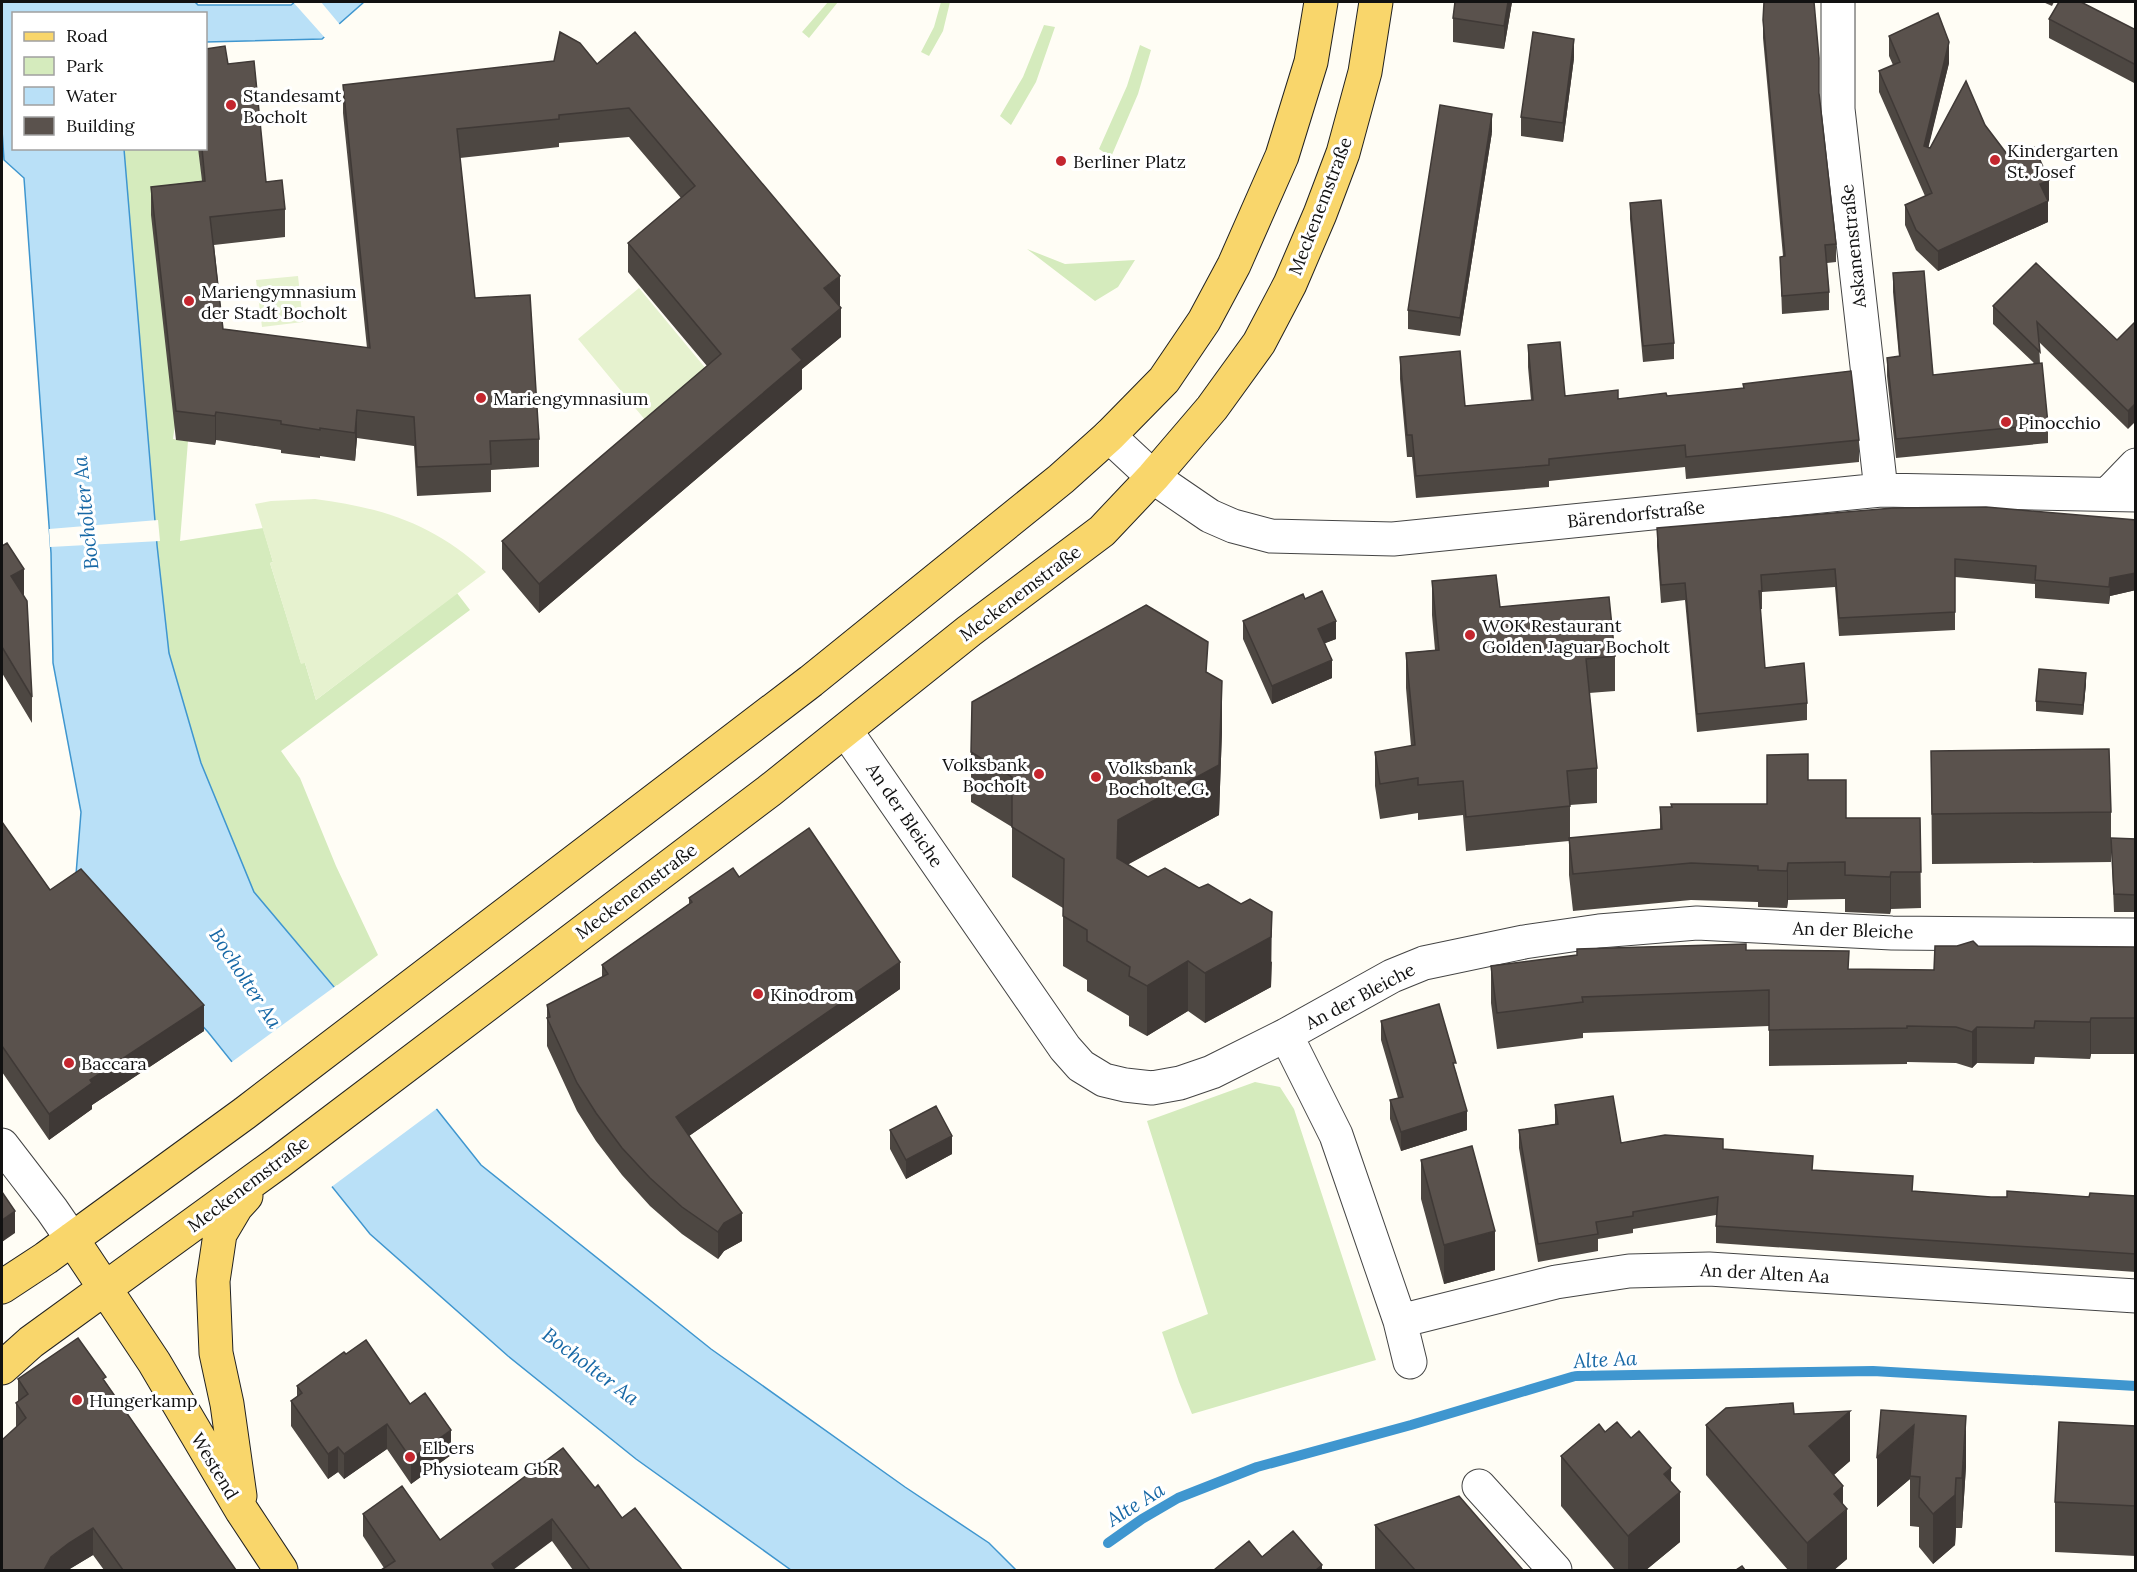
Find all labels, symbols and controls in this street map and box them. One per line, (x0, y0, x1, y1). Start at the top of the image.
legend (12, 12, 207, 150)
text: Road (66, 24, 108, 47)
text: Park (66, 54, 104, 77)
text: Water (66, 84, 117, 107)
place label: Standesamt Bocholt (243, 84, 341, 128)
marker: Standesamt Bocholt (224, 98, 238, 112)
text: Building (66, 114, 136, 137)
street label: Meckenemstraße (1283, 134, 1357, 278)
place label: Kindergarten St. Josef (2007, 139, 2118, 183)
place label: Berliner Platz (1073, 150, 1186, 173)
marker: Kindergarten St. Josef (1988, 153, 2002, 167)
marker: Berliner Platz (1054, 154, 1068, 168)
street label: Askanenstraße (1835, 183, 1871, 310)
place label: Mariengymnasium der Stadt Bocholt (201, 280, 357, 324)
marker: Mariengymnasium der Stadt Bocholt (182, 294, 196, 308)
place label: Mariengymnasium (493, 387, 649, 410)
marker: Mariengymnasium (474, 391, 488, 405)
place label: Pinocchio (2018, 411, 2101, 434)
marker: Pinocchio (1999, 415, 2013, 429)
water label: Bocholter Aa (67, 455, 103, 571)
street label: Bärendorfstraße (1566, 495, 1706, 533)
street label: Meckenemstraße (955, 540, 1085, 646)
place label: WOK Restaurant Golden Jaguar Bocholt (1482, 614, 1670, 658)
marker: WOK Restaurant Golden Jaguar Bocholt (1463, 628, 1477, 642)
place label: Volksbank Bocholt (941, 753, 1027, 797)
place label: Volksbank Bocholt e.G. (1107, 756, 1209, 800)
street label: An der Bleiche (861, 758, 948, 872)
marker: Volksbank Bocholt (1032, 767, 1046, 781)
marker: Volksbank Bocholt e.G. (1089, 770, 1103, 784)
street label: Meckenemstraße (571, 838, 701, 944)
street label: An der Bleiche (1791, 916, 1914, 944)
water label: Bocholter Aa (204, 923, 288, 1033)
street label: An der Bleiche (1300, 957, 1419, 1035)
place label: Kinodrom (770, 983, 854, 1006)
marker: Kinodrom (751, 987, 765, 1001)
place label: Baccara (81, 1052, 147, 1075)
marker: Baccara (62, 1056, 76, 1070)
street label: Meckenemstraße (183, 1131, 313, 1237)
street label: An der Alten Aa (1699, 1258, 1830, 1288)
water label: Bocholter Aa (538, 1322, 644, 1410)
water label: Alte Aa (1572, 1345, 1637, 1373)
place label: Hungerkamp (89, 1389, 198, 1412)
marker: Hungerkamp (70, 1393, 84, 1407)
street label: Westend (186, 1428, 244, 1504)
place label: Elbers Physioteam GbR (422, 1436, 559, 1480)
marker: Elbers Physioteam GbR (403, 1450, 417, 1464)
water label: Alte Aa (1101, 1477, 1169, 1532)

